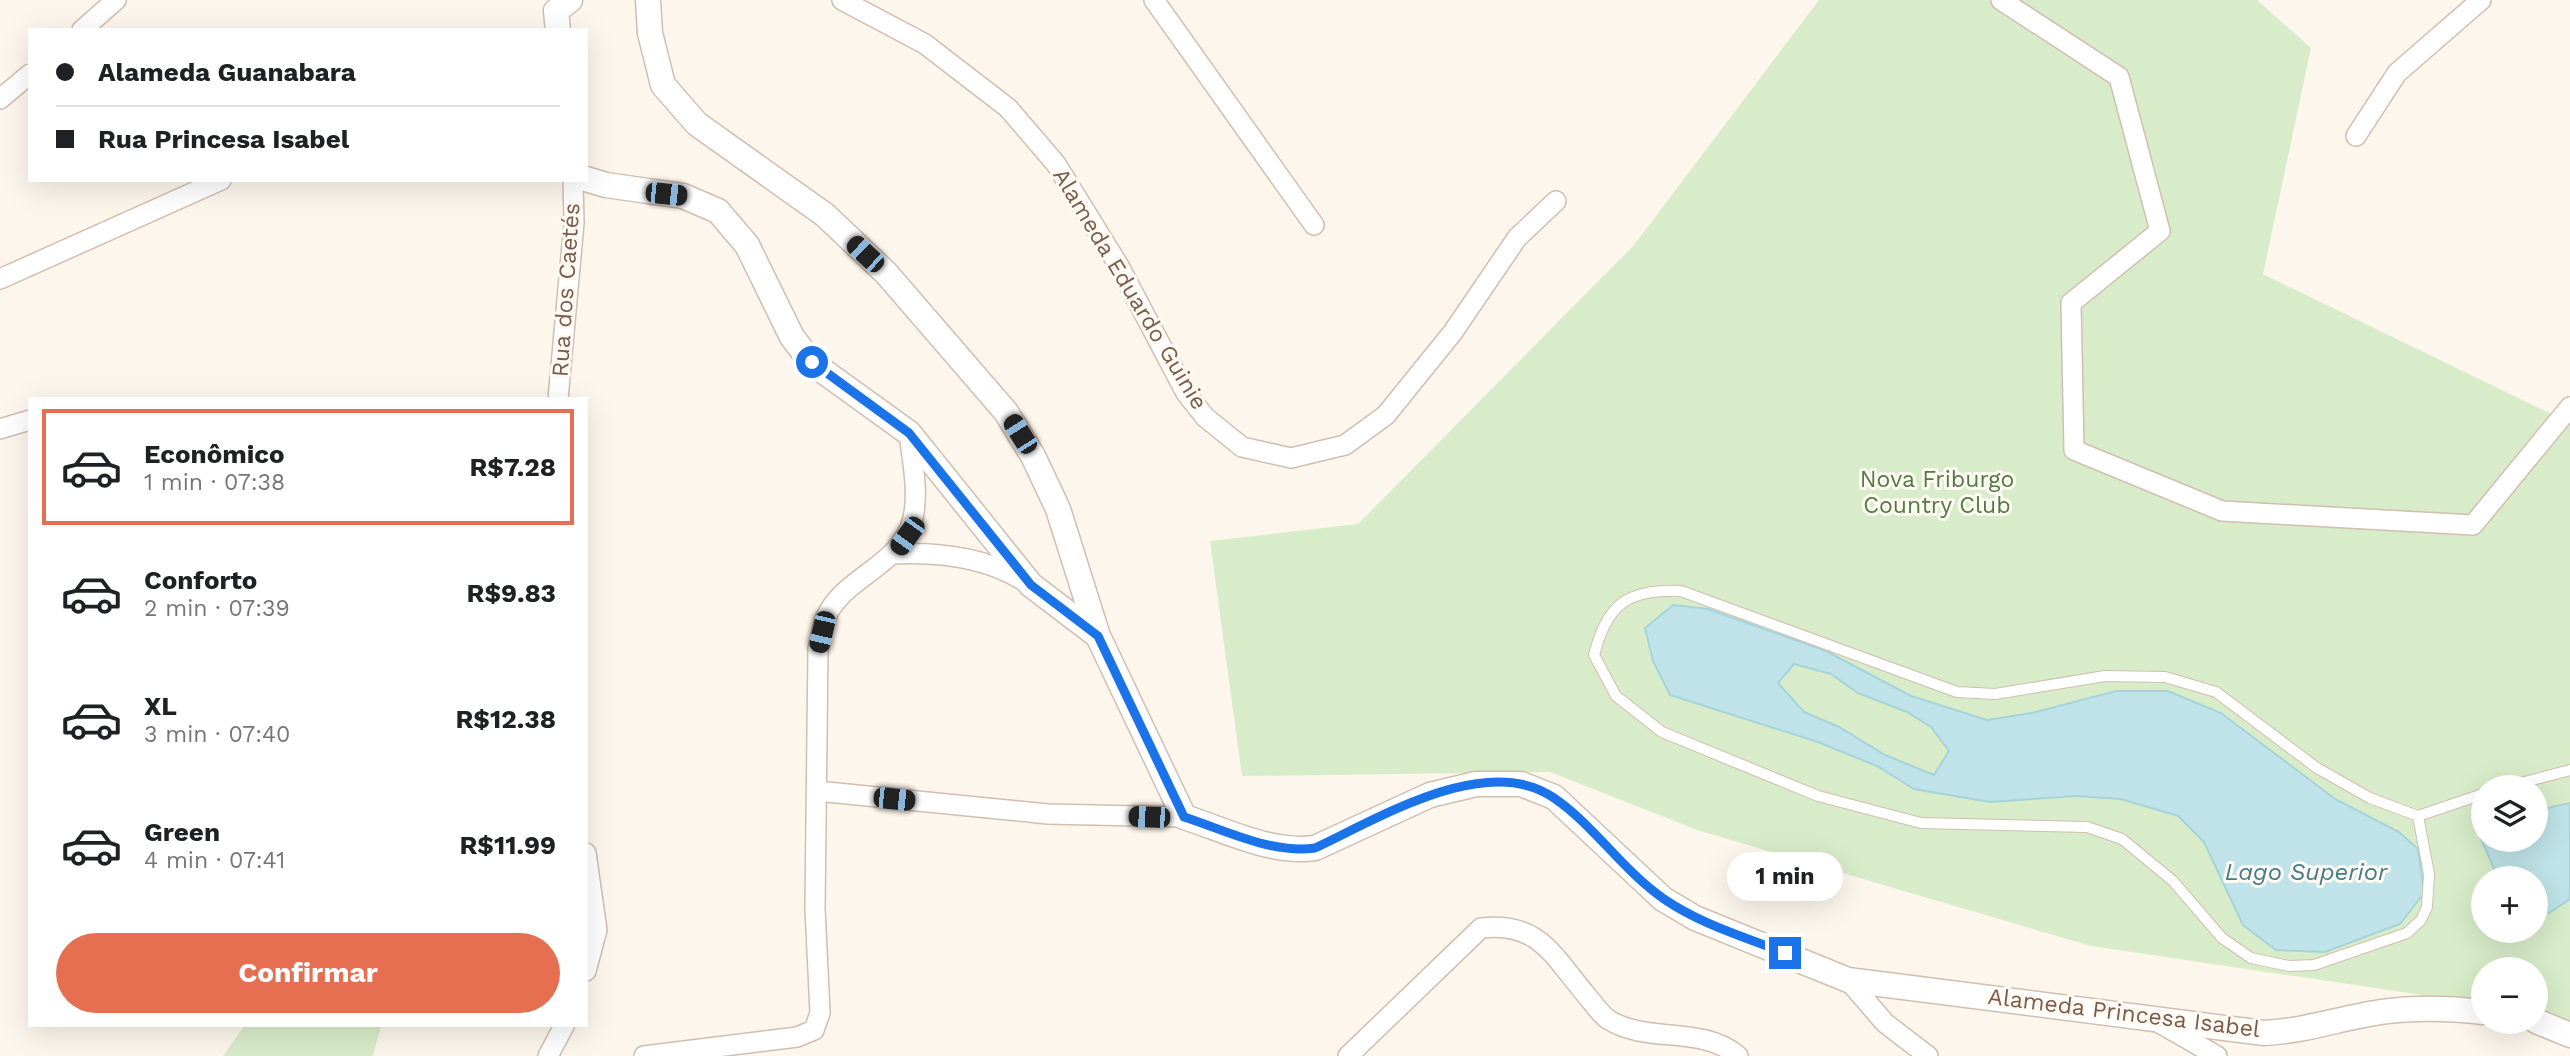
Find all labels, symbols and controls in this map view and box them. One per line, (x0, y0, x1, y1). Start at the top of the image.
text: Alameda Guanabara (98, 57, 356, 87)
text: Rua Princesa Isabel (98, 124, 349, 154)
street label: Alameda Eduardo Guinie (1047, 163, 1213, 415)
car (645, 181, 688, 207)
street label: Rua dos Caetés (546, 202, 586, 378)
car (843, 232, 888, 276)
route start (796, 346, 828, 378)
car (1000, 411, 1041, 457)
icon: car (60, 436, 123, 499)
text: Econômico (144, 439, 285, 469)
text: R$7.28 (469, 452, 556, 482)
park label: Nova Friburgo Country Club (1860, 466, 2014, 519)
text: 1 min · 07:38 (144, 469, 285, 496)
car (887, 513, 928, 559)
icon: car (60, 562, 123, 625)
text: Conforto (144, 565, 257, 595)
text: R$9.83 (466, 578, 556, 608)
text: 2 min · 07:39 (144, 595, 290, 622)
car (808, 609, 837, 655)
icon: car (60, 688, 123, 751)
text: XL (144, 691, 177, 721)
text: R$12.38 (455, 704, 556, 734)
text: 3 min · 07:40 (144, 721, 290, 748)
map controls (2471, 775, 2548, 1034)
button: layers (2471, 775, 2548, 852)
car (873, 786, 916, 812)
car (1128, 806, 1171, 828)
icon: car (60, 814, 123, 877)
text: Green (144, 817, 220, 847)
text: R$11.99 (459, 830, 556, 860)
text: 4 min · 07:41 (144, 847, 285, 874)
callout: 1 min (1727, 852, 1843, 900)
water label: Lago Superior (2225, 858, 2389, 886)
text: 1 min (1755, 863, 1815, 890)
button: + (2471, 866, 2548, 943)
button: Confirmar (56, 933, 560, 1013)
route end (1769, 937, 1801, 969)
button: − (2471, 957, 2548, 1034)
street label: Alameda Princesa Isabel (1986, 983, 2262, 1043)

